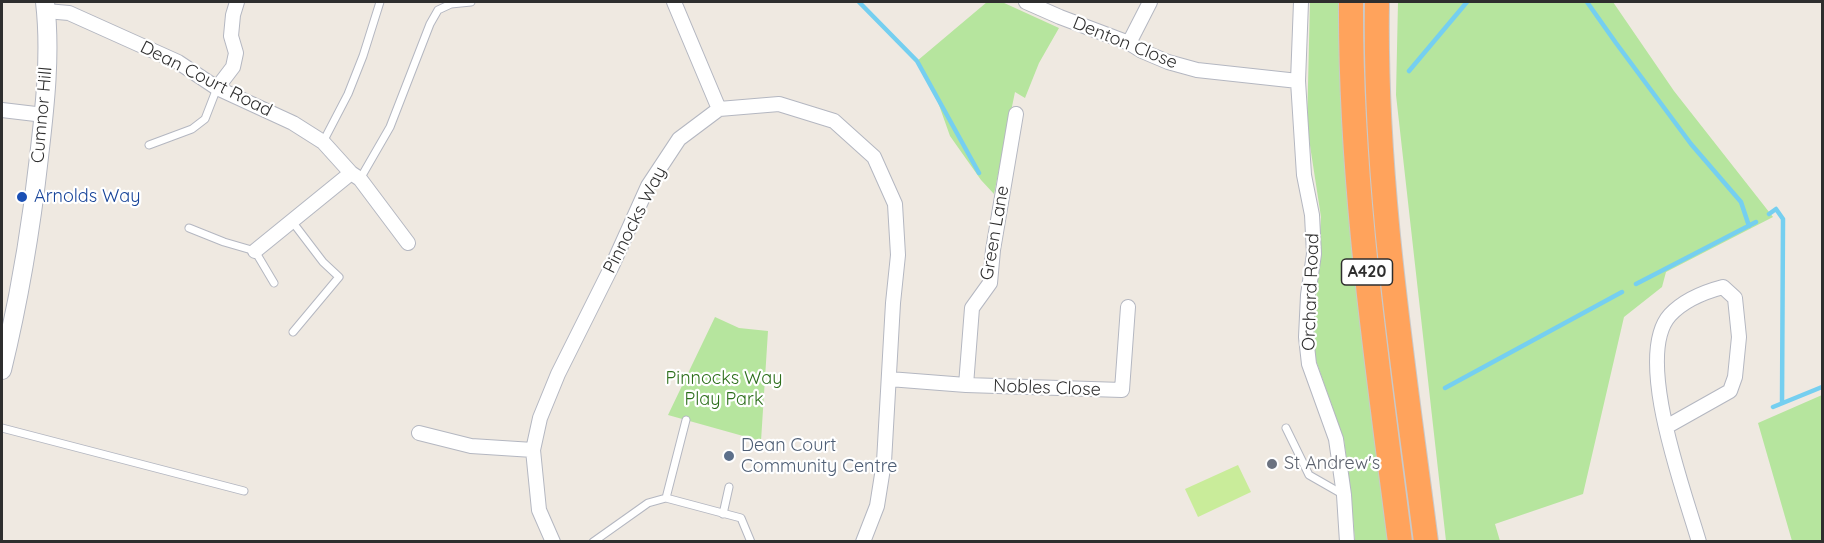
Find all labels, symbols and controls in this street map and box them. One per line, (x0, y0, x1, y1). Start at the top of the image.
street label: Denton Close (1069, 12, 1181, 74)
street label: Dean Court Road (136, 36, 276, 122)
street label: Cumnor Hill (27, 66, 57, 164)
street label: Pinnocks Way (599, 163, 671, 277)
street label: Green Lane (976, 184, 1014, 282)
place label: Arnolds Way (34, 186, 140, 208)
marker: Arnolds Way (15, 190, 29, 204)
street label: Orchard Road (1298, 233, 1324, 351)
road number: A420 (1342, 259, 1392, 285)
park label: Pinnocks Way Play Park (666, 368, 782, 410)
street label: Nobles Close (993, 375, 1101, 401)
place label: Dean Court Community Centre (741, 435, 897, 478)
marker: Dean Court Community Centre (722, 449, 736, 463)
place label: St Andrew's (1284, 453, 1380, 475)
marker: St Andrew's (1265, 457, 1279, 471)

